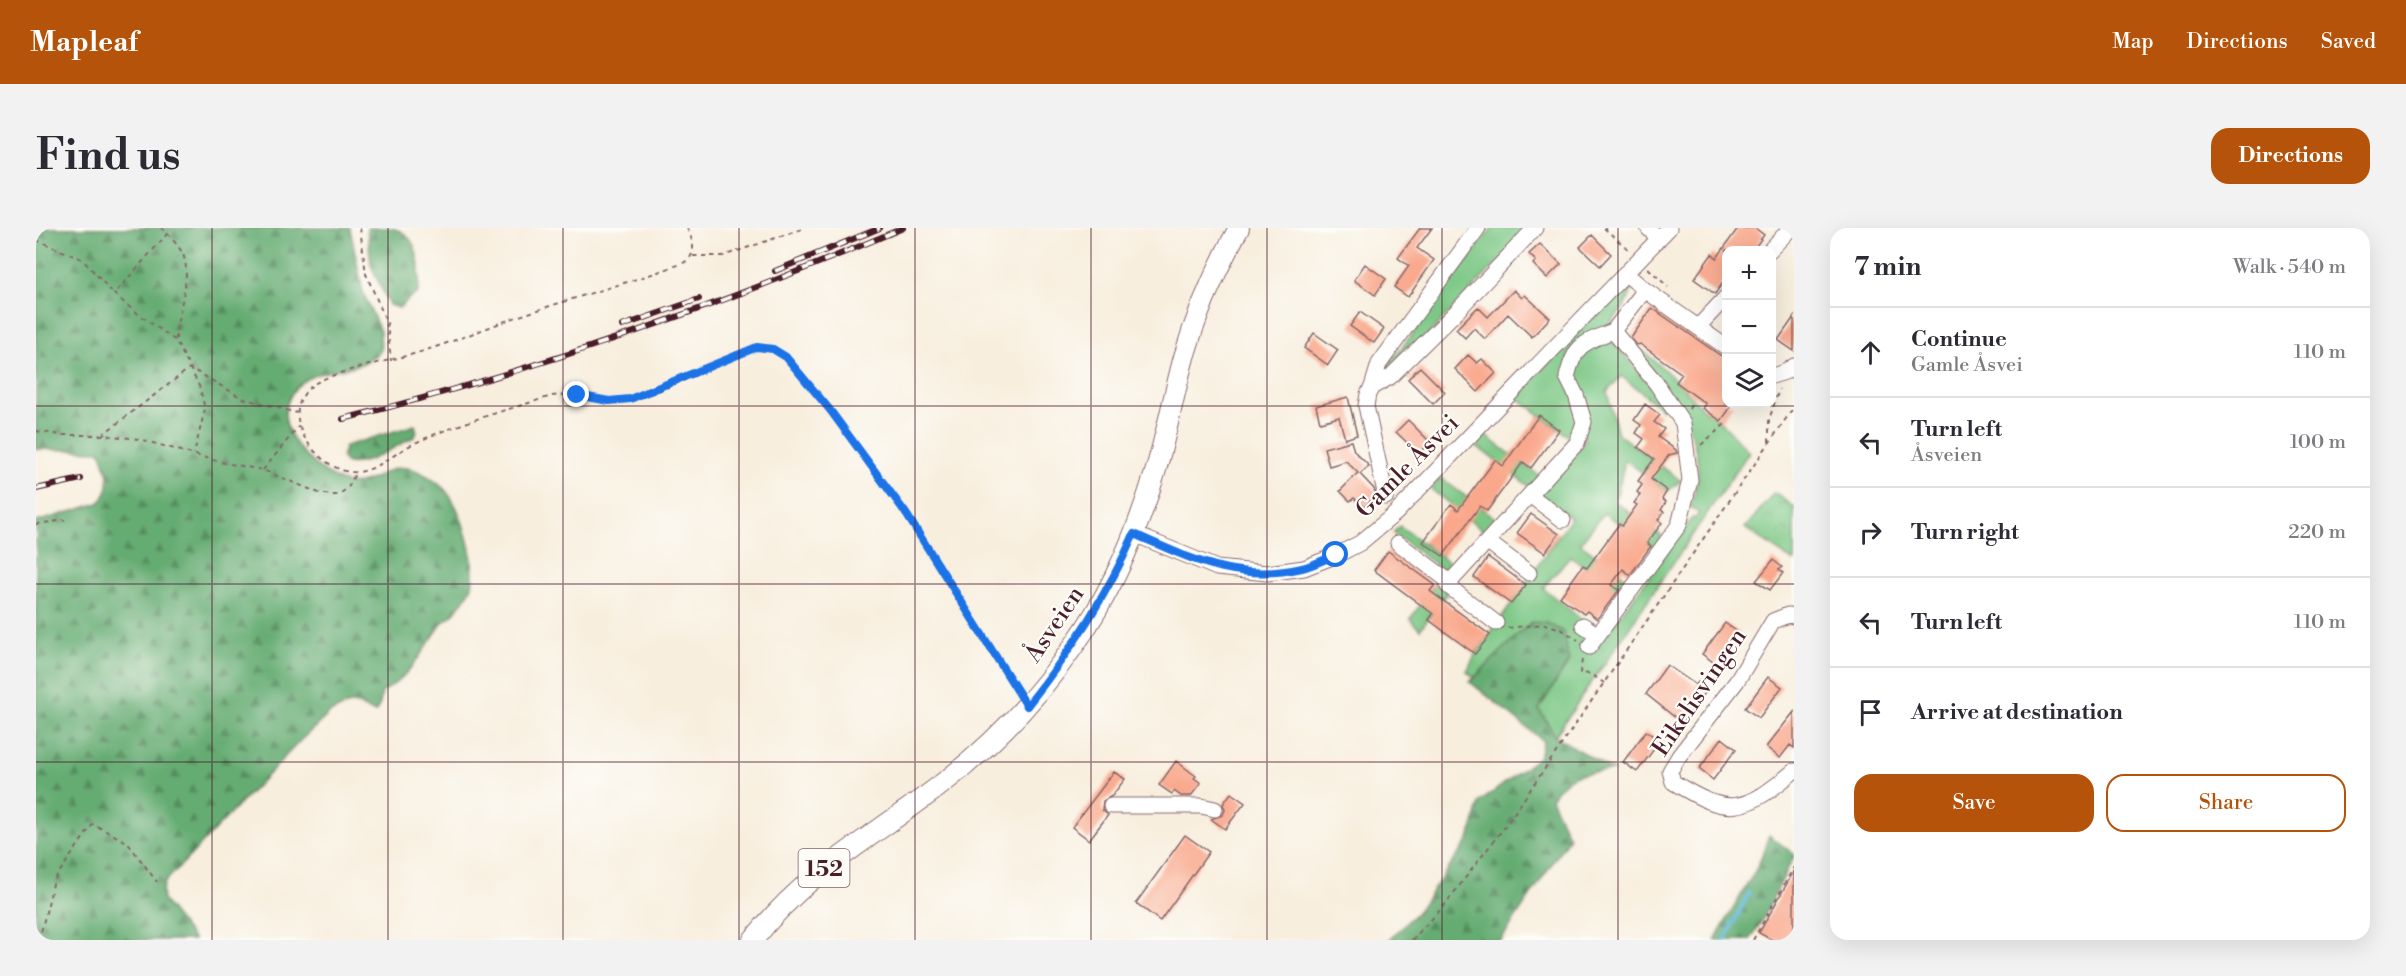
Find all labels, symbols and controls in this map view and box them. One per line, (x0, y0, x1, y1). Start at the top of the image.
text: Mapleaf (30, 25, 138, 60)
text: Map (2112, 29, 2154, 55)
text: Directions (2187, 29, 2288, 55)
text: Saved (2321, 29, 2376, 55)
button: Directions (2211, 128, 2370, 184)
text: Find us (36, 130, 180, 183)
map controls (1722, 246, 1776, 408)
button: + (1722, 246, 1776, 300)
text: 7 min (1854, 251, 1921, 283)
text: Walk · 540 m (2233, 255, 2346, 280)
button: − (1722, 300, 1776, 354)
text: Continue (1911, 326, 2007, 353)
icon: ahead (1854, 336, 1887, 369)
text: 110 m (2294, 340, 2346, 365)
text: Gamle Åsvei (1911, 353, 2023, 378)
button: layers (1722, 354, 1776, 408)
route end (563, 381, 589, 407)
street label: Gamle Åsvei (1349, 408, 1466, 525)
text: Turn left (1911, 416, 2002, 443)
icon: left (1854, 426, 1887, 459)
text: 100 m (2290, 430, 2346, 455)
text: Åsveien (1911, 443, 1982, 468)
icon: right (1854, 516, 1887, 549)
text: Turn right (1911, 519, 2019, 546)
text: 220 m (2288, 520, 2346, 545)
route start (1322, 541, 1348, 567)
street label: Åsveien (1017, 580, 1091, 669)
icon: left (1854, 606, 1887, 639)
text: Turn left (1911, 609, 2002, 636)
text: 110 m (2294, 610, 2346, 635)
street label: Eikelisvingen (1646, 623, 1754, 762)
icon: arrive (1854, 696, 1887, 729)
text: Arrive at destination (1911, 699, 2123, 726)
button: Save (1854, 774, 2094, 832)
button: Share (2106, 774, 2346, 832)
road number: 152 (798, 849, 850, 887)

